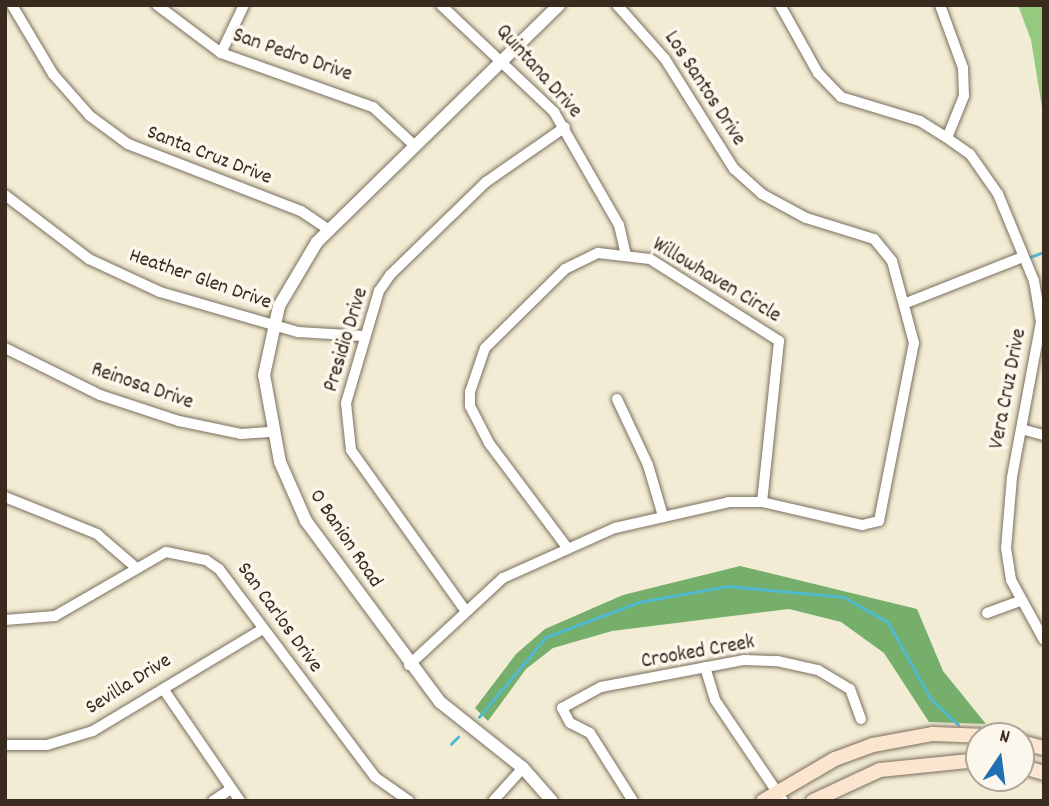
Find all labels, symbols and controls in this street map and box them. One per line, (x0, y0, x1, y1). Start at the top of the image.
street label: Quintana Drive (489, 20, 587, 124)
street label: San Pedro Drive (229, 24, 355, 88)
street label: Los Santos Drive (658, 27, 750, 151)
street label: Santa Cruz Drive (143, 121, 275, 191)
street label: Willowhaven Circle (647, 233, 785, 329)
street label: Heather Glen Drive (126, 244, 274, 316)
street label: Presidio Drive (319, 285, 375, 395)
street label: Vera Cruz Drive (985, 327, 1033, 451)
street label: Reinosa Drive (88, 358, 196, 416)
street label: O Banion Road (303, 485, 387, 593)
street label: San Carlos Drive (231, 558, 327, 678)
street label: Crooked Creek (639, 631, 757, 675)
street label: Sevilla Drive (82, 649, 176, 721)
north arrow (965, 722, 1035, 792)
text: N (997, 724, 1012, 752)

